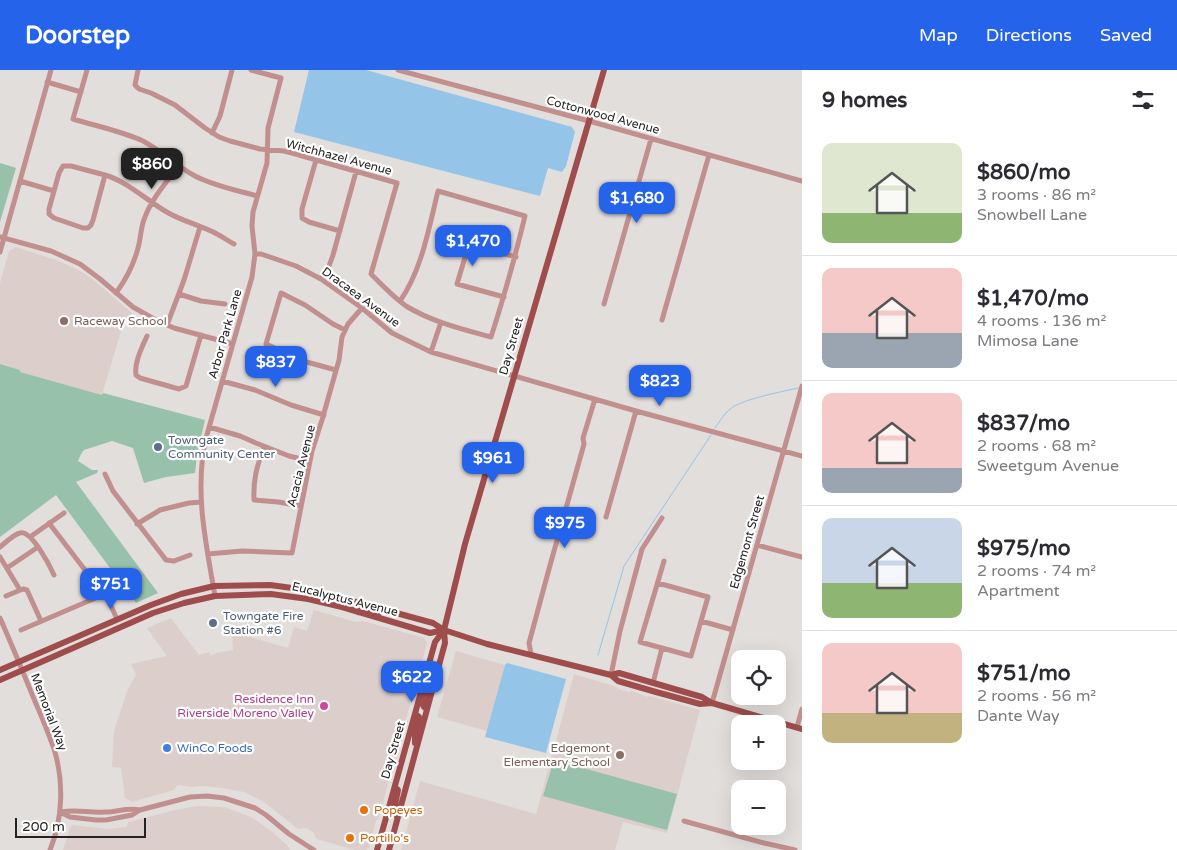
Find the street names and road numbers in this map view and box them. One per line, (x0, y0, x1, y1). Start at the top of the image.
street label: Cottonwood Avenue (545, 93, 661, 137)
street label: Witchhazel Avenue (285, 136, 394, 178)
street label: Dracaea Avenue (319, 264, 403, 330)
street label: Arbor Park Lane (206, 287, 245, 380)
street label: Day Street (496, 315, 526, 376)
street label: Acacia Avenue (284, 423, 318, 509)
street label: Edgemont Street (727, 493, 767, 591)
street label: Eucalyptus Avenue (291, 579, 400, 619)
street label: Memorial Way (28, 671, 70, 753)
street label: Day Street (378, 719, 408, 780)

